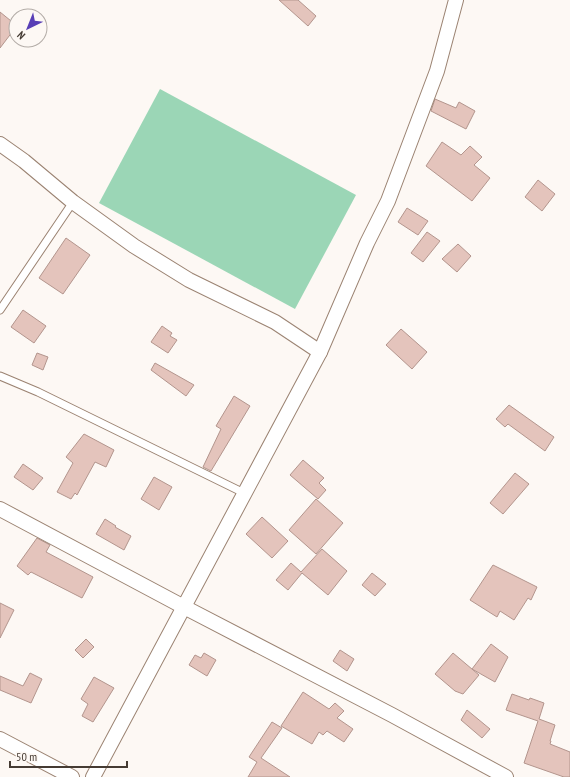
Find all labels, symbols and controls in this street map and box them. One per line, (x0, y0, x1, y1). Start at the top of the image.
north arrow (8, 8, 48, 48)
text: N (14, 28, 28, 42)
scale bar (10, 743, 127, 769)
text: 50 m (16, 749, 37, 764)

